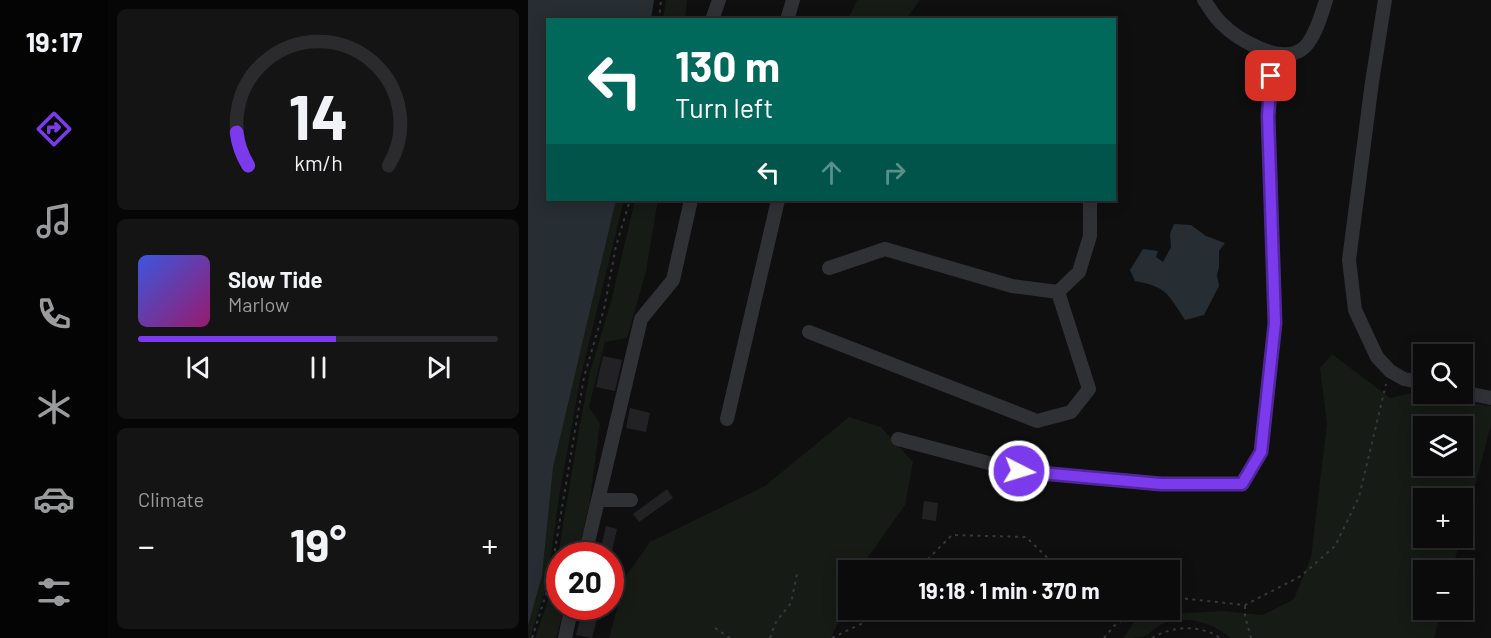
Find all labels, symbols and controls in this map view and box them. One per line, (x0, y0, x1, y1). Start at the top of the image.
text: 19:17 (26, 25, 82, 57)
text: 130 m (675, 40, 780, 90)
icon: left (576, 42, 654, 120)
pin (1245, 50, 1296, 101)
icon: arrive (1254, 59, 1287, 92)
text: 14 (288, 79, 348, 153)
text: Turn left (675, 91, 773, 123)
icon: directions (33, 108, 75, 150)
text: km/h (294, 151, 342, 176)
icon: left (752, 156, 785, 189)
icon: ahead (815, 156, 848, 189)
icon: right (878, 156, 911, 189)
icon: music (33, 200, 75, 242)
text: Slow Tide (228, 266, 323, 292)
text: Marlow (228, 292, 289, 316)
icon: phone (33, 293, 75, 335)
map controls (1413, 344, 1473, 620)
button: search (1413, 344, 1473, 404)
icon: previous (182, 351, 215, 384)
icon: pause (302, 351, 335, 384)
icon: next (422, 351, 455, 384)
icon: climate (33, 386, 75, 428)
button: layers (1413, 416, 1473, 476)
position arrow (987, 439, 1051, 503)
icon: car (33, 478, 75, 520)
text: Climate (138, 487, 204, 511)
button: + (1413, 488, 1473, 548)
text: 19° (290, 517, 346, 571)
text: − (138, 525, 155, 565)
text: + (482, 525, 498, 565)
speed limit sign: 20 (546, 542, 624, 620)
button: − (1413, 560, 1473, 620)
icon: filters (33, 571, 75, 613)
text: 19:18 · 1 min · 370 m (918, 577, 1100, 603)

